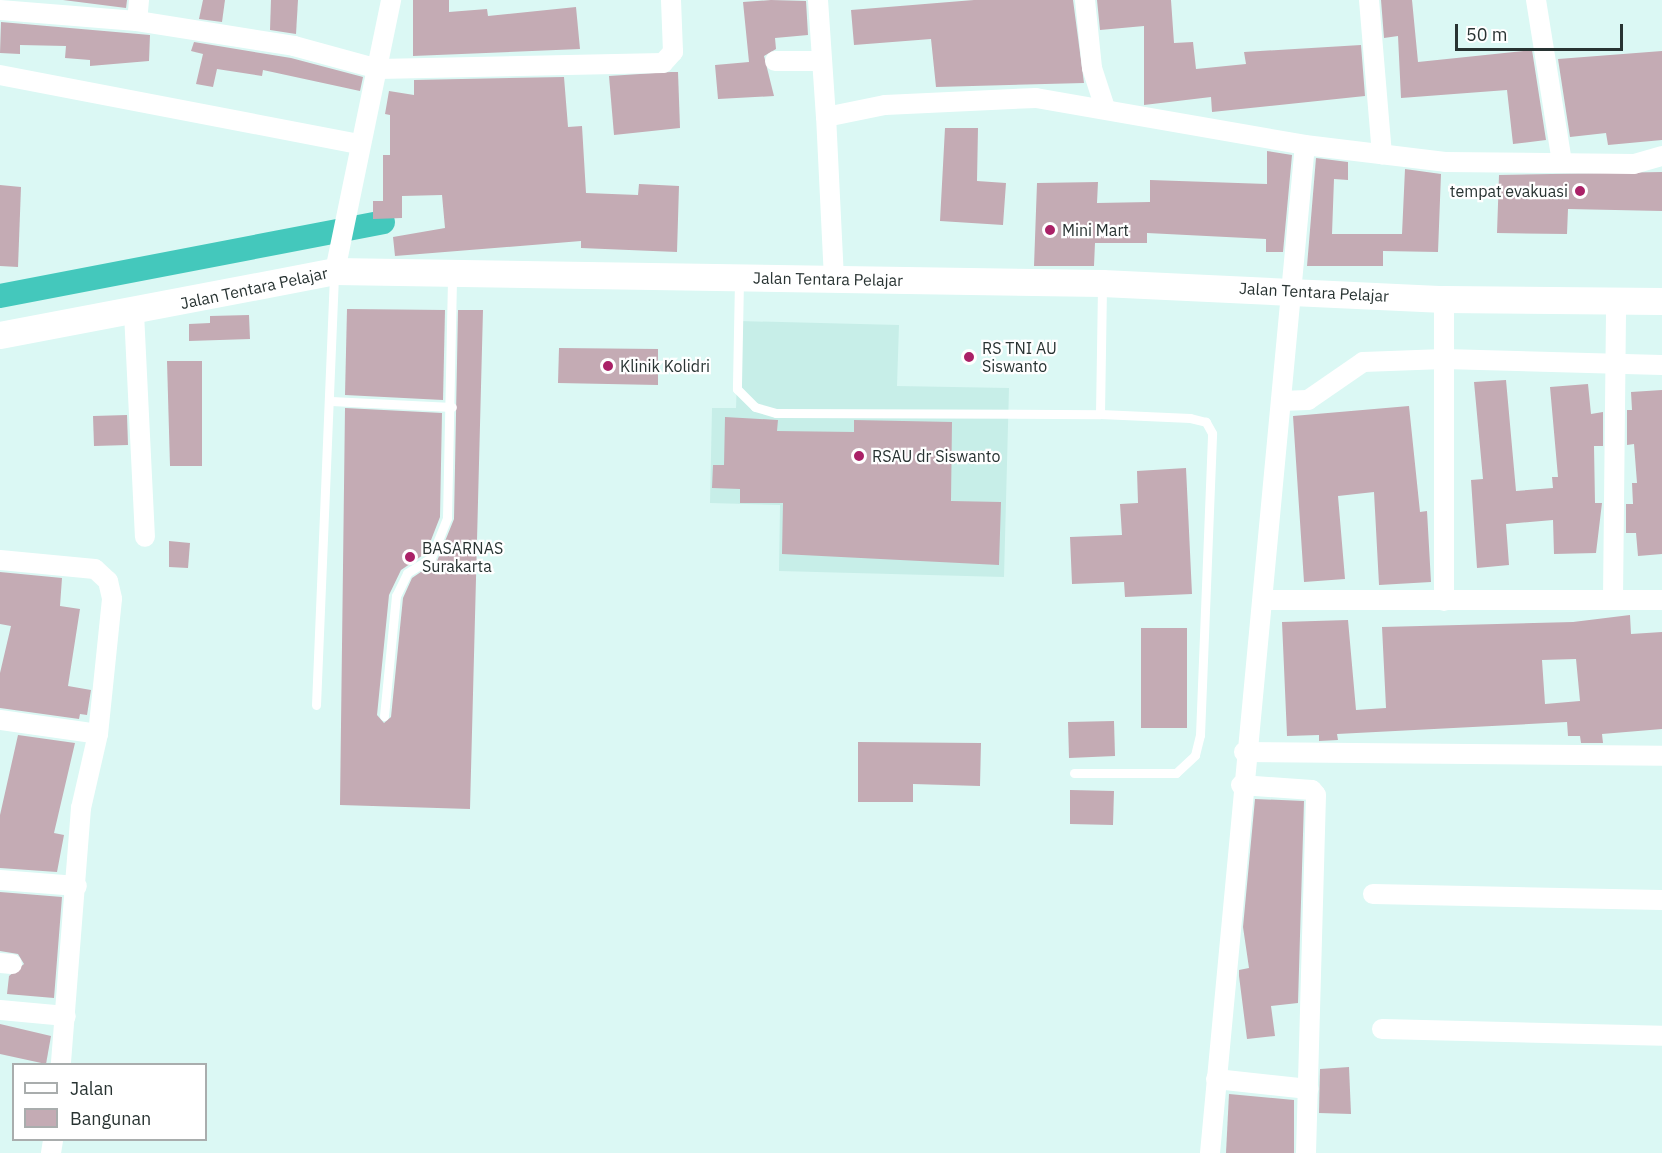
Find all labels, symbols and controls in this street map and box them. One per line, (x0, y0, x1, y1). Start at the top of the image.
scale bar (1458, 12, 1626, 50)
text: 50 m (1466, 23, 1508, 46)
place label: tempat evakuasi (1450, 181, 1568, 201)
marker: tempat evakuasi (1573, 184, 1587, 198)
place label: Mini Mart (1062, 220, 1129, 240)
marker: Mini Mart (1043, 223, 1057, 237)
street label: Jalan Tentara Pelajar (179, 263, 329, 313)
street label: Jalan Tentara Pelajar (753, 268, 903, 290)
street label: Jalan Tentara Pelajar (1238, 278, 1390, 306)
place label: RS TNI AU Siswanto (982, 338, 1057, 376)
marker: RS TNI AU Siswanto (960, 348, 978, 366)
place label: Klinik Kolidri (620, 356, 710, 376)
marker: Klinik Kolidri (601, 359, 615, 373)
place label: RSAU dr Siswanto (872, 446, 1000, 466)
marker: RSAU dr Siswanto (850, 447, 868, 465)
place label: BASARNAS Surakarta (422, 538, 503, 576)
marker: BASARNAS Surakarta (403, 550, 417, 564)
legend (12, 1063, 207, 1141)
text: Jalan (70, 1077, 114, 1100)
text: Bangunan (70, 1107, 151, 1130)

